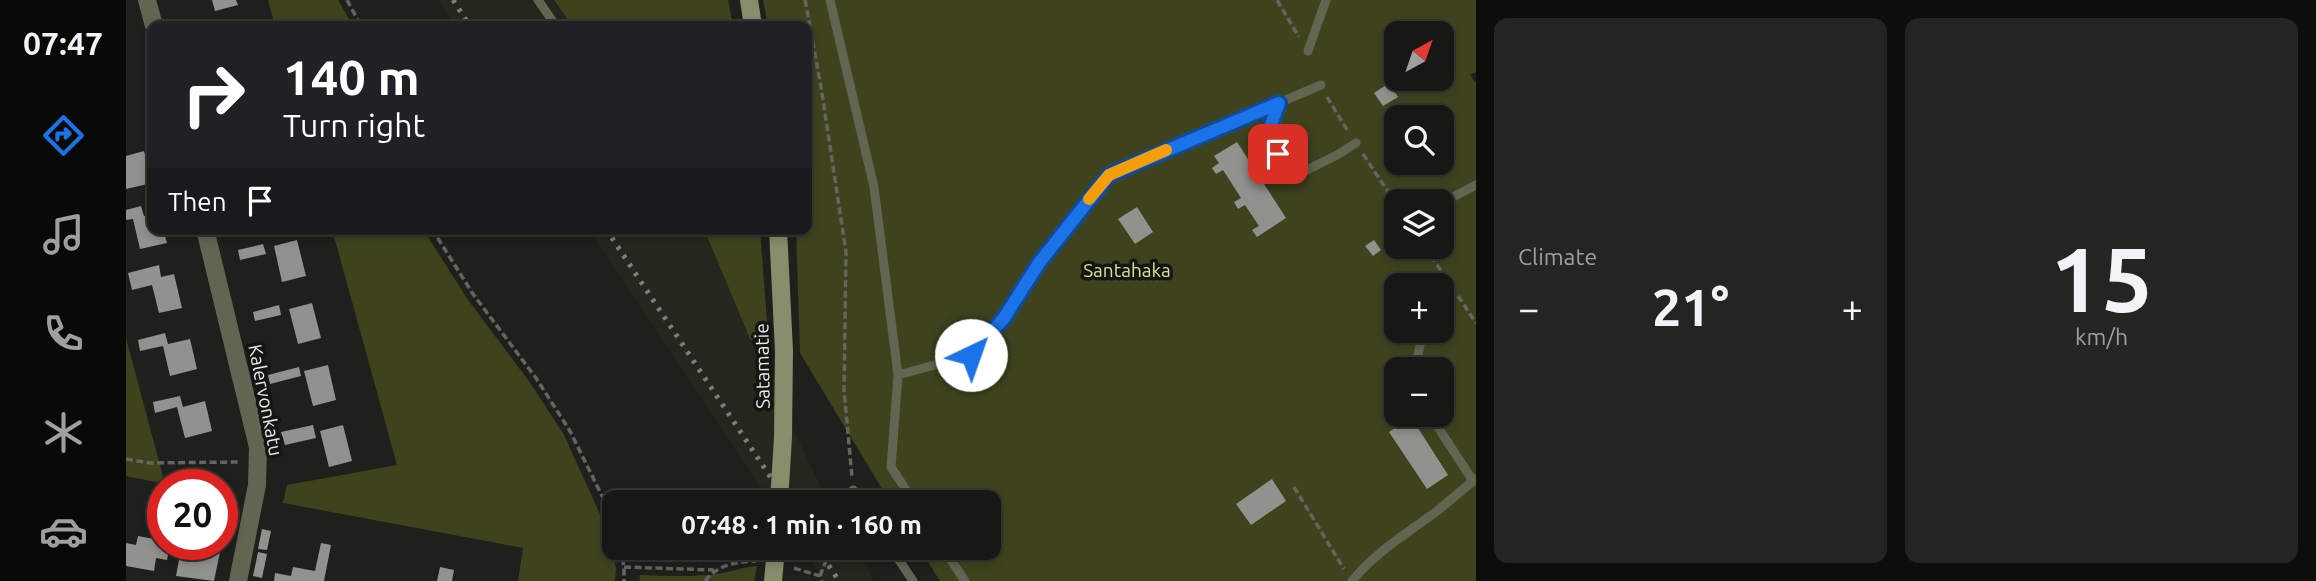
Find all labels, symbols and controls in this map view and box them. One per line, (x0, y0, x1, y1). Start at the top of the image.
north arrow (1384, 21, 1454, 91)
map controls (1384, 21, 1454, 427)
text: 07:47 (23, 25, 103, 61)
icon: right (168, 49, 259, 140)
text: 140 m (283, 49, 420, 104)
button: search (1384, 105, 1454, 175)
text: Turn right (283, 107, 425, 143)
icon: directions (39, 111, 88, 160)
pin (1248, 124, 1308, 184)
icon: arrive (1259, 135, 1297, 173)
icon: arrive (241, 182, 279, 220)
text: Then (168, 187, 227, 216)
button: layers (1384, 189, 1454, 259)
icon: music (39, 210, 88, 259)
text: 15 (2050, 227, 2153, 329)
text: Climate (1518, 244, 1597, 269)
park label: Santahaka (1083, 259, 1171, 281)
button: + (1384, 273, 1454, 343)
text: 21° (1652, 278, 1729, 336)
text: − (1518, 287, 1539, 329)
text: + (1842, 287, 1863, 329)
icon: phone (39, 309, 88, 358)
position arrow (934, 318, 1008, 392)
street label: Satamatie (750, 323, 774, 409)
text: km/h (2075, 324, 2128, 349)
street label: Kalervonkatu (244, 342, 288, 458)
button: − (1384, 357, 1454, 427)
icon: climate (39, 408, 88, 457)
speed limit sign: 20 (147, 469, 238, 560)
icon: car (39, 507, 88, 556)
text: 07:48 · 1 min · 160 m (681, 510, 922, 539)

